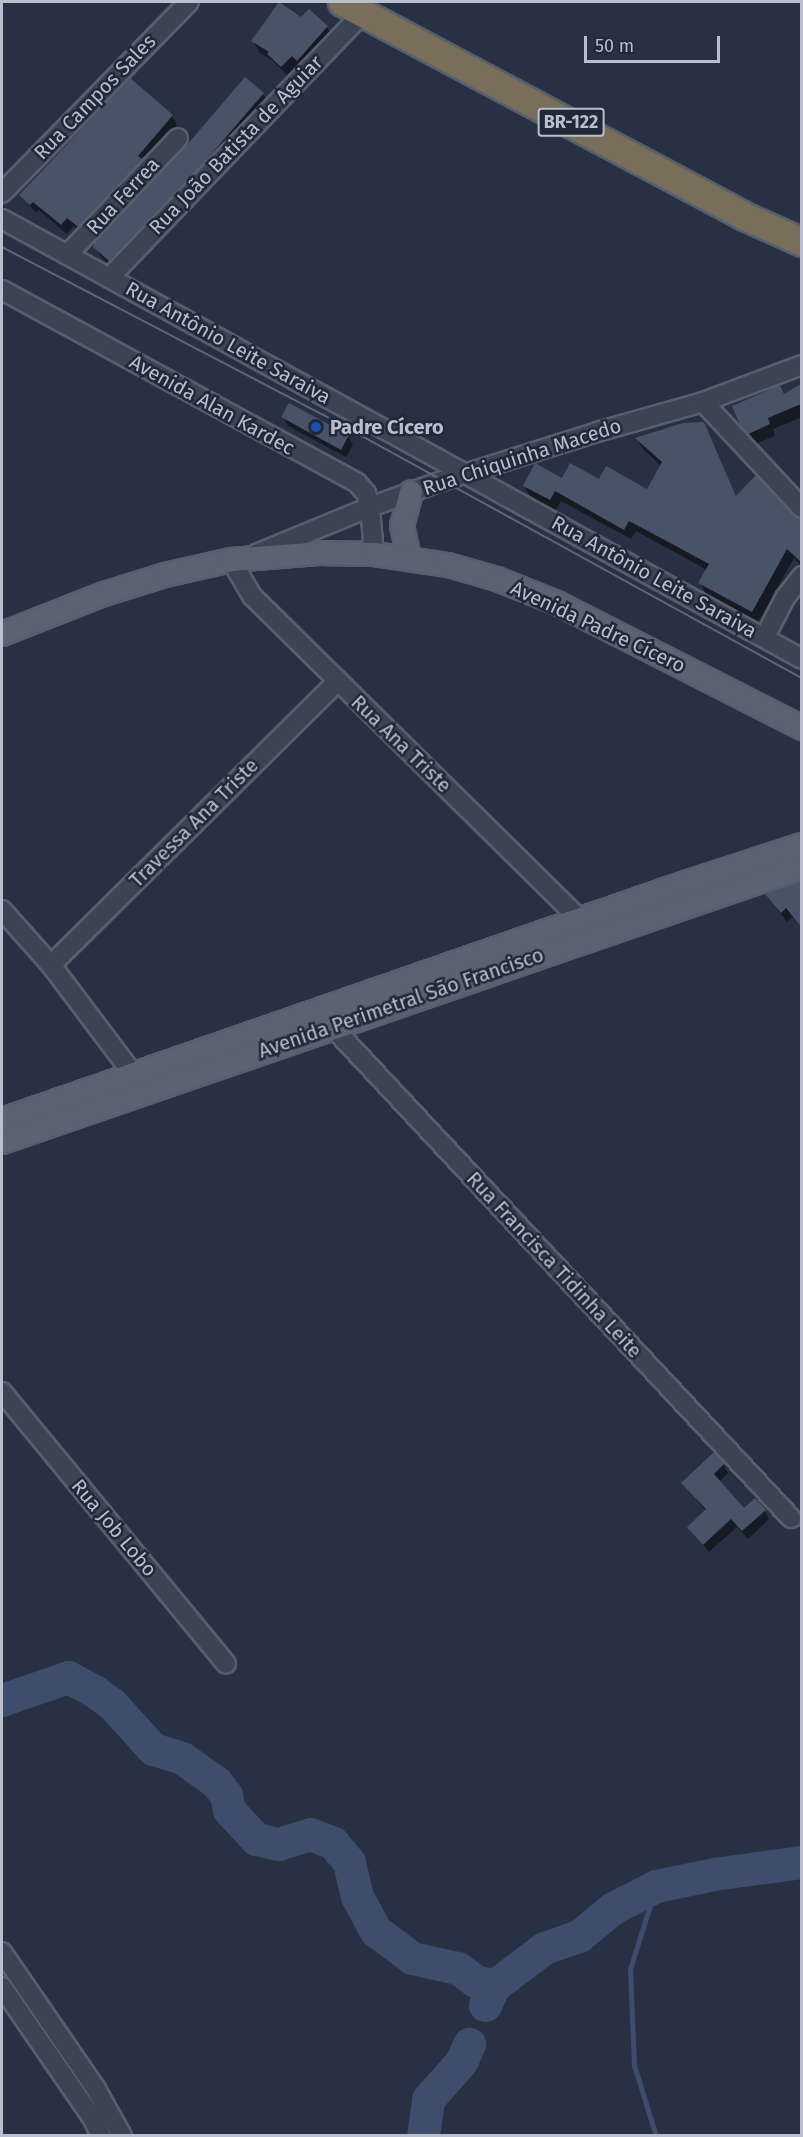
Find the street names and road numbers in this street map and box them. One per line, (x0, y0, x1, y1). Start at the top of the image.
street label: Rua Campos Sales (29, 29, 161, 165)
street label: Rua João Batista de Aguiar (144, 51, 328, 239)
road number: BR-122 (536, 107, 606, 137)
street label: Rua Ferrea (81, 153, 165, 239)
street label: Rua Antônio Leite Saraiva (121, 277, 335, 409)
street label: Avenida Alan Kardec (125, 350, 299, 460)
street label: Rua Chiquinha Macedo (420, 414, 624, 500)
street label: Rua Antônio Leite Saraiva (547, 511, 761, 643)
street label: Avenida Padre Cícero (507, 576, 689, 678)
street label: Rua Ana Triste (346, 690, 456, 798)
street label: Travessa Ana Triste (125, 754, 263, 892)
street label: Avenida Perimetral São Francisco (255, 943, 547, 1063)
street label: Rua Francisca Tidinha Leite (461, 1167, 647, 1363)
street label: Rua Job Lobo (66, 1474, 162, 1582)

